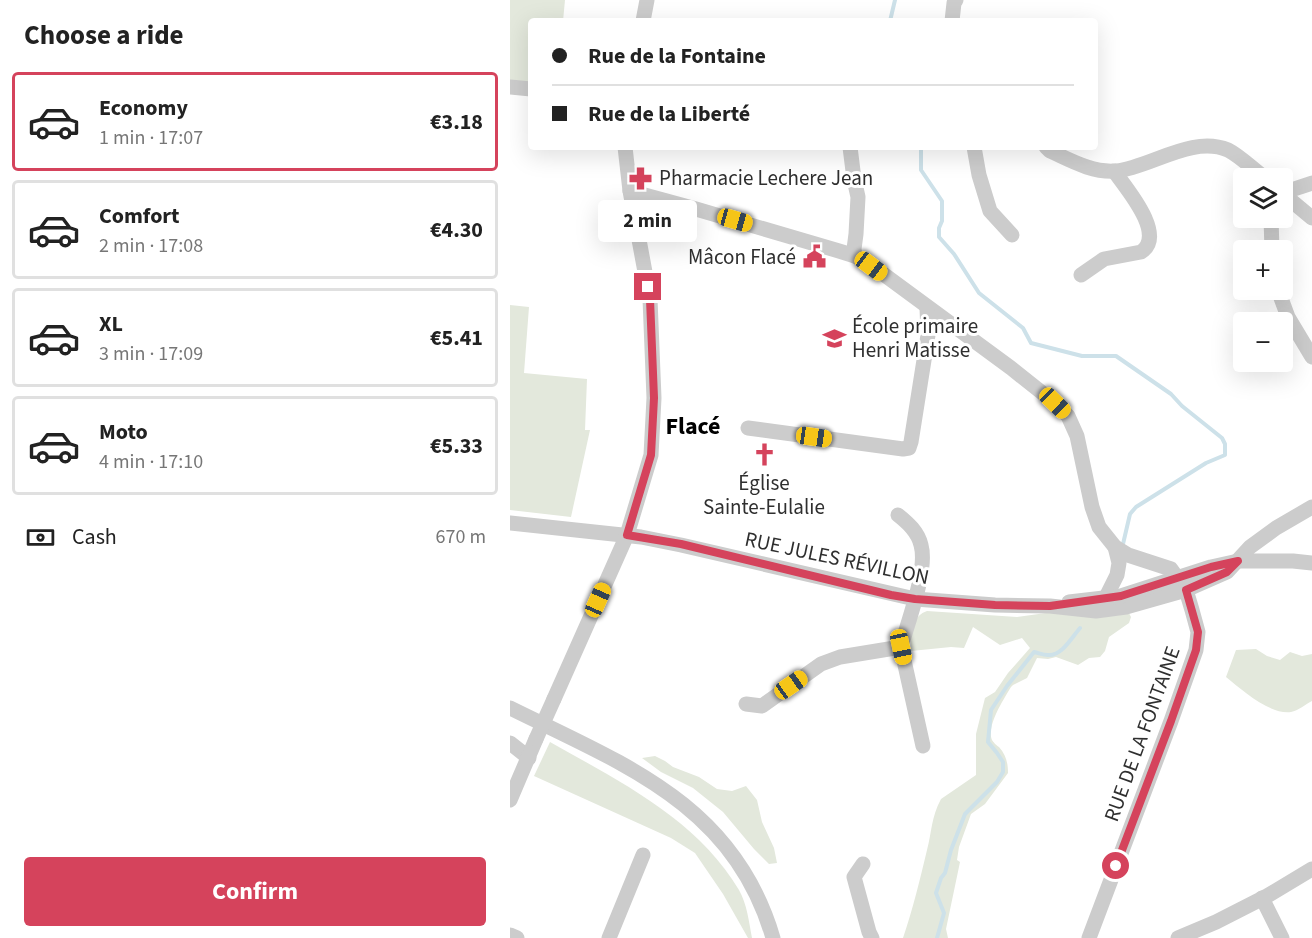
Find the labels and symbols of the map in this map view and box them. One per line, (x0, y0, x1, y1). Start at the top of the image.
place label: Pharmacie Lechere Jean (659, 163, 873, 193)
pharmacy icon: Pharmacie Lechere Jean (628, 165, 654, 191)
callout: 2 min (598, 200, 698, 242)
car (715, 206, 755, 234)
place label: Mâcon Flacé (688, 242, 796, 272)
public building icon: Mâcon Flacé (801, 244, 827, 270)
car (851, 248, 891, 284)
route end (634, 273, 661, 300)
place label: École primaire Henri Matisse (852, 311, 978, 365)
school or university icon: École primaire Henri Matisse (821, 325, 847, 351)
car (1036, 384, 1074, 422)
district label: Flacé (665, 409, 721, 444)
car (795, 426, 833, 448)
church icon: Église Sainte-Eulalie (751, 442, 777, 468)
place label: Église Sainte-Eulalie (703, 468, 825, 522)
street label: RUE JULES RÉVILLON (742, 524, 932, 592)
car (582, 580, 614, 620)
car (888, 628, 914, 666)
street label: RUE DE LA FONTAINE (1096, 642, 1188, 826)
car (771, 667, 811, 703)
route start (1102, 852, 1129, 879)

